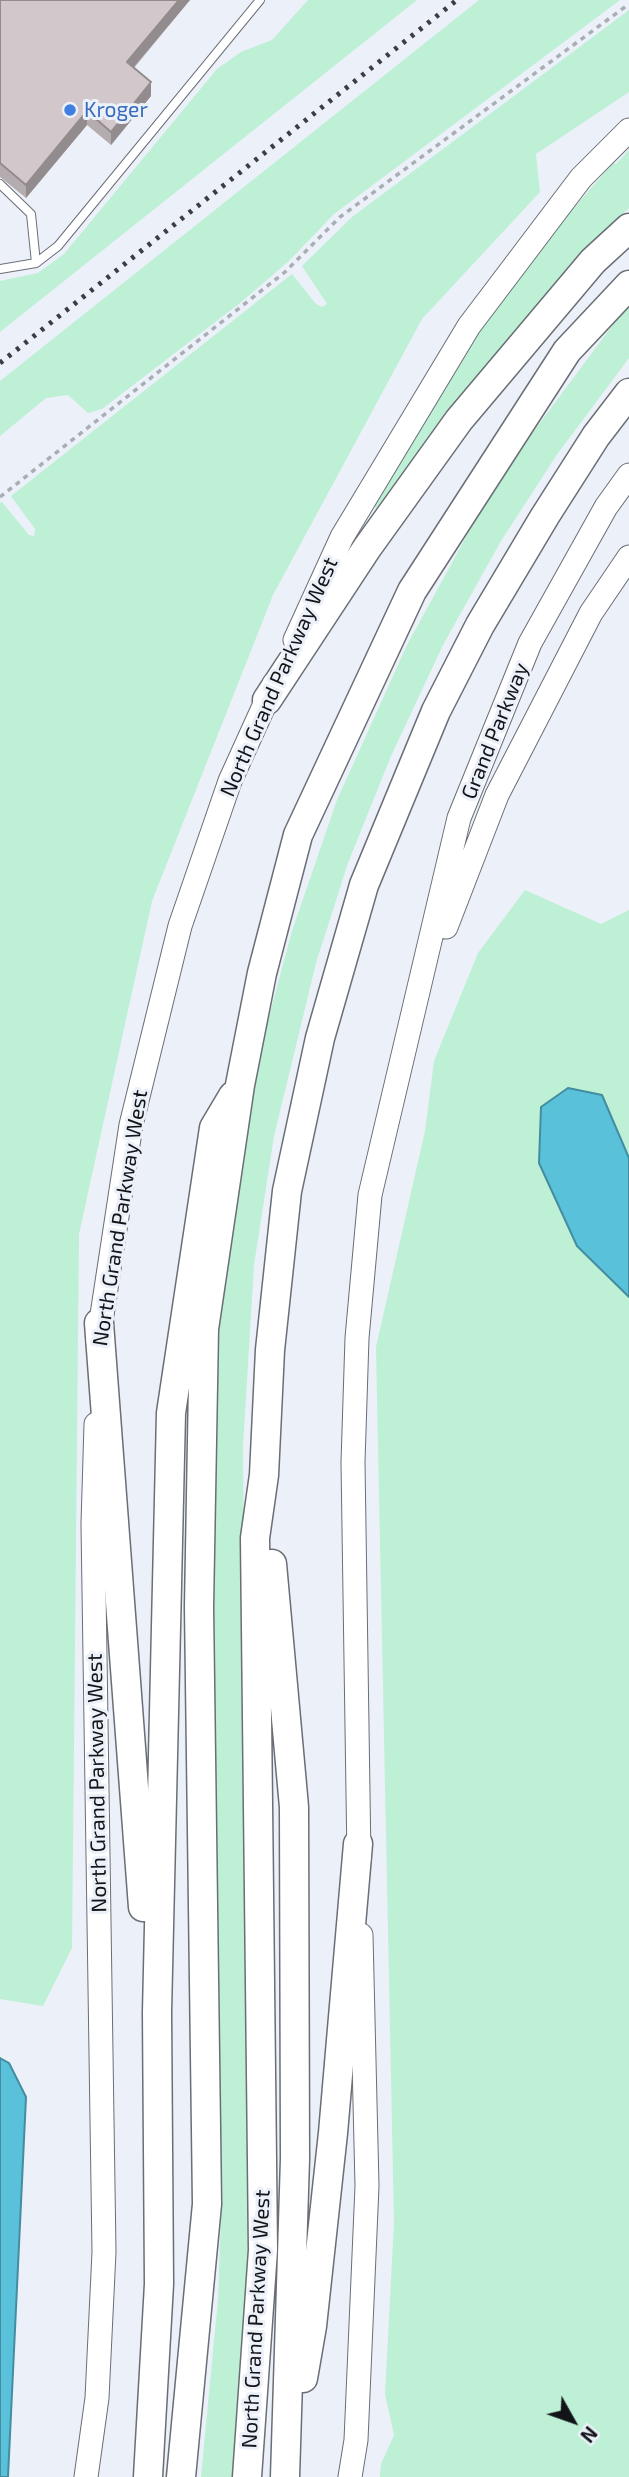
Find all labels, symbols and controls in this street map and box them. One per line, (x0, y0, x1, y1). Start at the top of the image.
place label: Kroger (84, 97, 148, 123)
marker: Kroger (62, 102, 78, 118)
street label: North Grand Parkway West (215, 554, 343, 800)
street label: Grand Parkway (456, 659, 534, 803)
street label: North Grand Parkway West (87, 1088, 153, 1348)
street label: North Grand Parkway West (82, 1653, 112, 1913)
street label: North Grand Parkway West (237, 2189, 275, 2449)
north arrow (538, 2386, 608, 2456)
text: N (576, 2422, 603, 2447)

